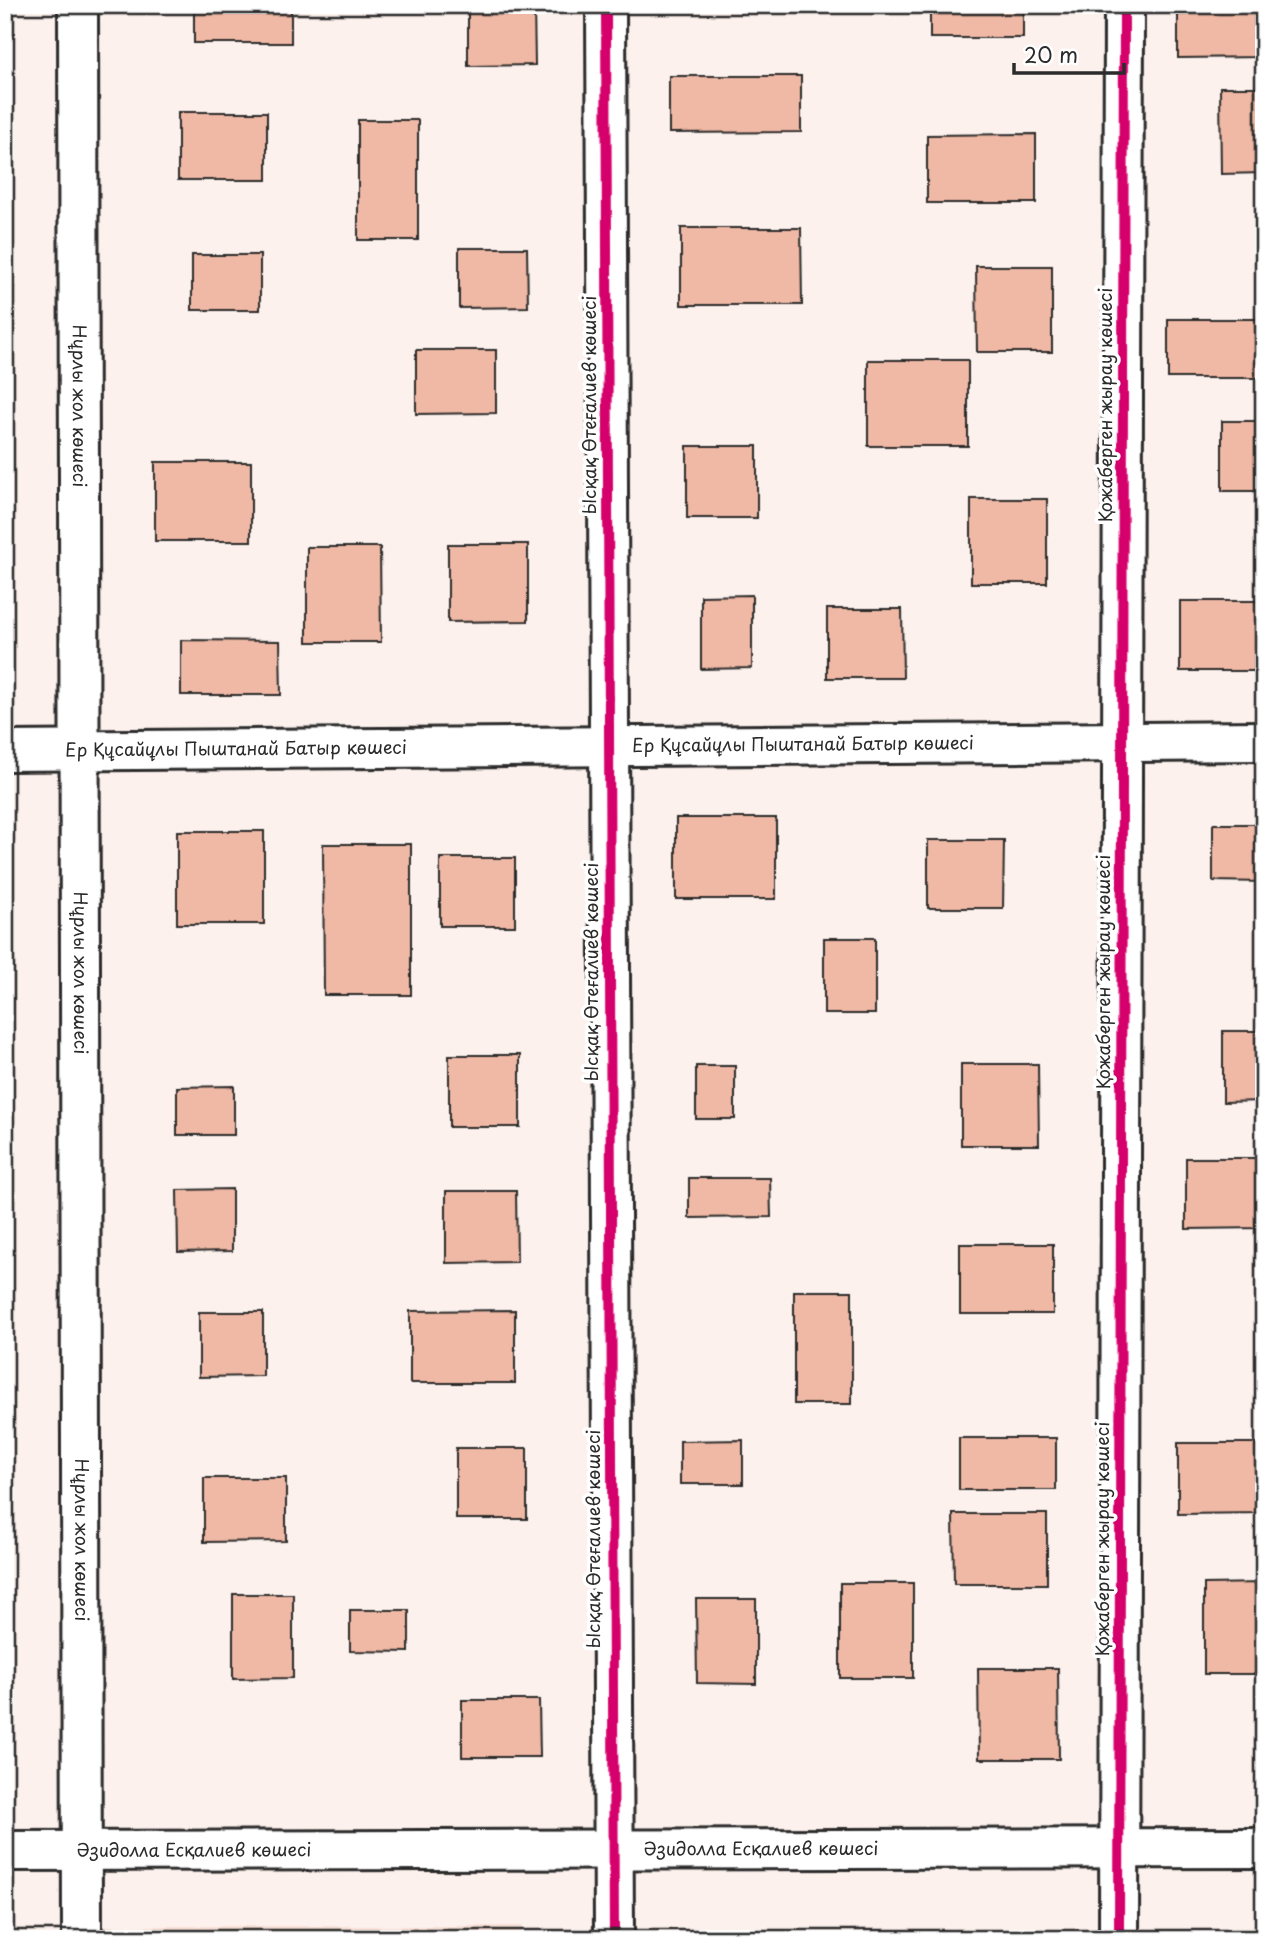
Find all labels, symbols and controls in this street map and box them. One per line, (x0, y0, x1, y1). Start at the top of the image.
scale bar (1014, 32, 1124, 76)
text: 20 m (1024, 38, 1078, 70)
street label: Қожаберген жырау көшесі (1091, 288, 1118, 522)
street label: Ысқақ Өтеғалиев көшесі (575, 296, 602, 514)
street label: Нұрлы жол көшесі (67, 325, 94, 487)
street label: Ер Құсайұлы Пыштанай Батыр көшесі (632, 728, 974, 758)
street label: Ер Құсайұлы Пыштанай Батыр көшесі (65, 733, 407, 763)
street label: Қожаберген жырау көшесі (1089, 855, 1116, 1089)
street label: Ысқақ Өтеғалиев көшесі (577, 863, 604, 1081)
street label: Нұрлы жол көшесі (68, 892, 95, 1054)
street label: Қожаберген жырау көшесі (1088, 1422, 1115, 1656)
street label: Ысқақ Өтеғалиев көшесі (579, 1430, 606, 1648)
street label: Нұрлы жол көшесі (69, 1459, 96, 1621)
street label: Әзидолла Есқалиев көшесі (643, 1834, 879, 1861)
street label: Әзидолла Есқалиев көшесі (76, 1835, 312, 1863)

